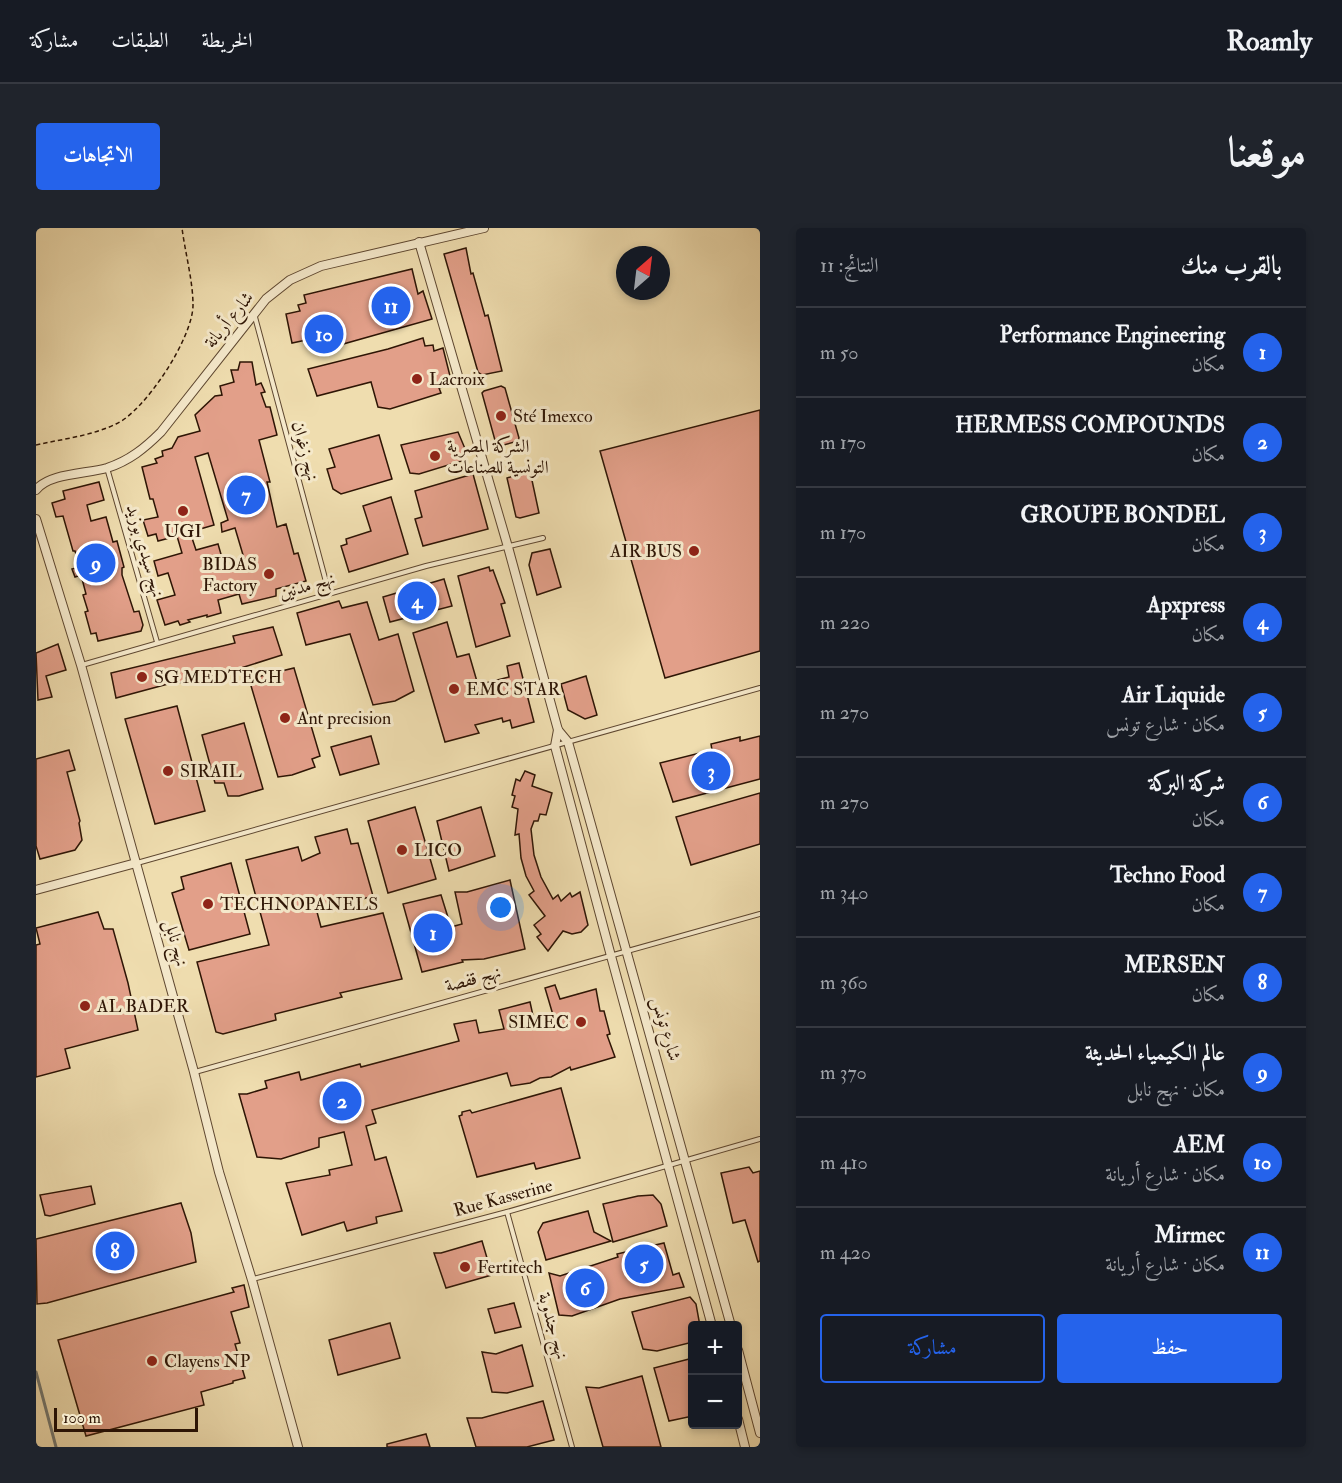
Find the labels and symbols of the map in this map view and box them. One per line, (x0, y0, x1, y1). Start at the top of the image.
north arrow (616, 246, 670, 300)
pin: 11 (372, 284, 410, 328)
street label: شارع أريانة (198, 286, 261, 355)
pin: 10 (304, 312, 344, 356)
place label: Lacroix (429, 368, 485, 391)
marker: Lacroix (410, 372, 424, 386)
place label: Sté Imexco (513, 405, 593, 428)
marker: Sté Imexco (494, 409, 508, 423)
street label: نهج زغوان (282, 419, 324, 484)
place label: الشركة المصرية التونسية للصناعات (447, 435, 549, 479)
marker: الشركة المصرية التونسية للصناعات (428, 449, 442, 463)
pin: 7 (226, 472, 266, 518)
street label: نهج سيدي بوزيد (117, 502, 169, 601)
marker: UGI (176, 504, 190, 518)
place label: UGI (164, 520, 202, 543)
pin: 9 (76, 540, 116, 586)
place label: AIR BUS (609, 540, 682, 563)
marker: AIR BUS (687, 544, 701, 558)
place label: BIDAS Factory (202, 553, 258, 597)
marker: BIDAS Factory (262, 567, 276, 581)
street label: نهج مدنين (276, 567, 339, 609)
pin: 4 (398, 578, 436, 623)
place label: SG MEDTECH (154, 666, 282, 689)
marker: SG MEDTECH (135, 670, 149, 684)
place label: EMC STAR (466, 678, 561, 701)
marker: EMC STAR (447, 682, 461, 696)
place label: Ant precision (296, 707, 391, 730)
marker: Ant precision (278, 711, 292, 725)
pin: 3 (692, 748, 730, 794)
place label: SIRAIL (180, 760, 242, 783)
marker: SIRAIL (161, 764, 175, 778)
place label: LICO (414, 839, 462, 862)
marker: LICO (395, 843, 409, 857)
place label: TECHNOPANELS (220, 893, 378, 916)
your location (486, 893, 515, 922)
marker: TECHNOPANELS (201, 897, 215, 911)
pin: 1 (414, 910, 452, 956)
street label: نهج نابل (155, 917, 193, 970)
street label: نهج قفصة (443, 961, 504, 1001)
street label: شارع تونس (643, 994, 686, 1065)
place label: AL BADER (96, 995, 190, 1018)
marker: AL BADER (78, 999, 92, 1013)
place label: SIMEC (508, 1011, 569, 1034)
marker: SIMEC (574, 1015, 588, 1029)
pin: 2 (322, 1078, 362, 1124)
street label: Rue Kasserine (451, 1174, 555, 1222)
pin: 8 (96, 1228, 134, 1274)
pin: 5 (624, 1242, 664, 1286)
place label: Fertitech (477, 1256, 543, 1279)
marker: Fertitech (458, 1260, 472, 1274)
pin: 6 (566, 1266, 604, 1310)
street label: نهج جندوبة (529, 1290, 573, 1363)
place label: Clayens NP (164, 1350, 251, 1373)
marker: Clayens NP (145, 1354, 159, 1368)
scale bar (54, 1405, 198, 1432)

